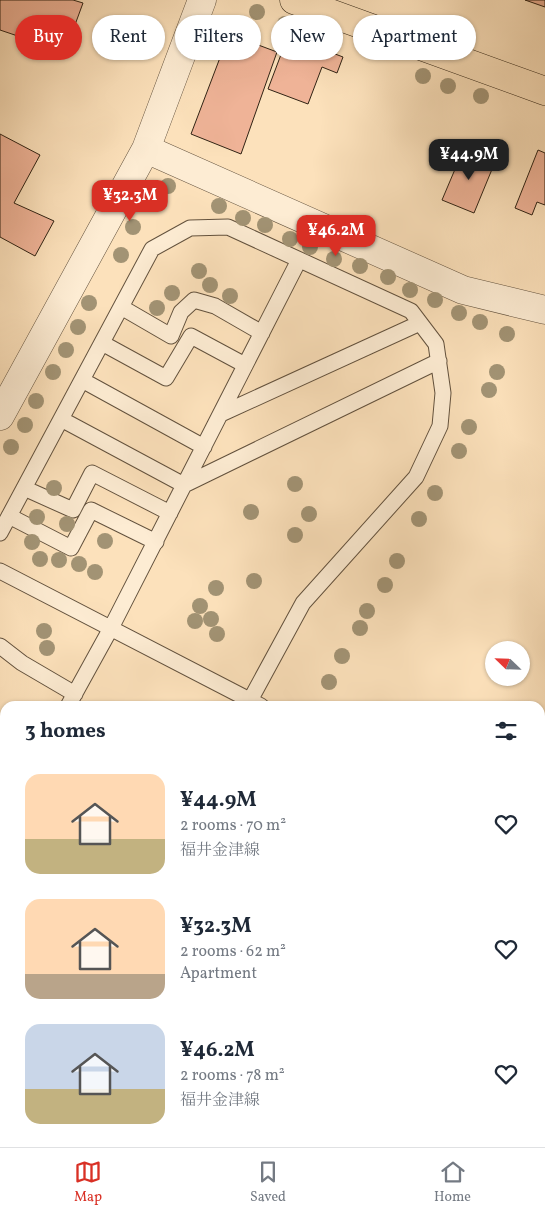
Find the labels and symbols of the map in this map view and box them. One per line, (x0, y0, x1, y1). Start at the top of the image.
pin: ¥44.9M (428, 138, 510, 181)
pin: ¥32.3M (89, 180, 171, 222)
pin: ¥46.2M (295, 214, 377, 257)
north arrow (485, 641, 530, 686)

